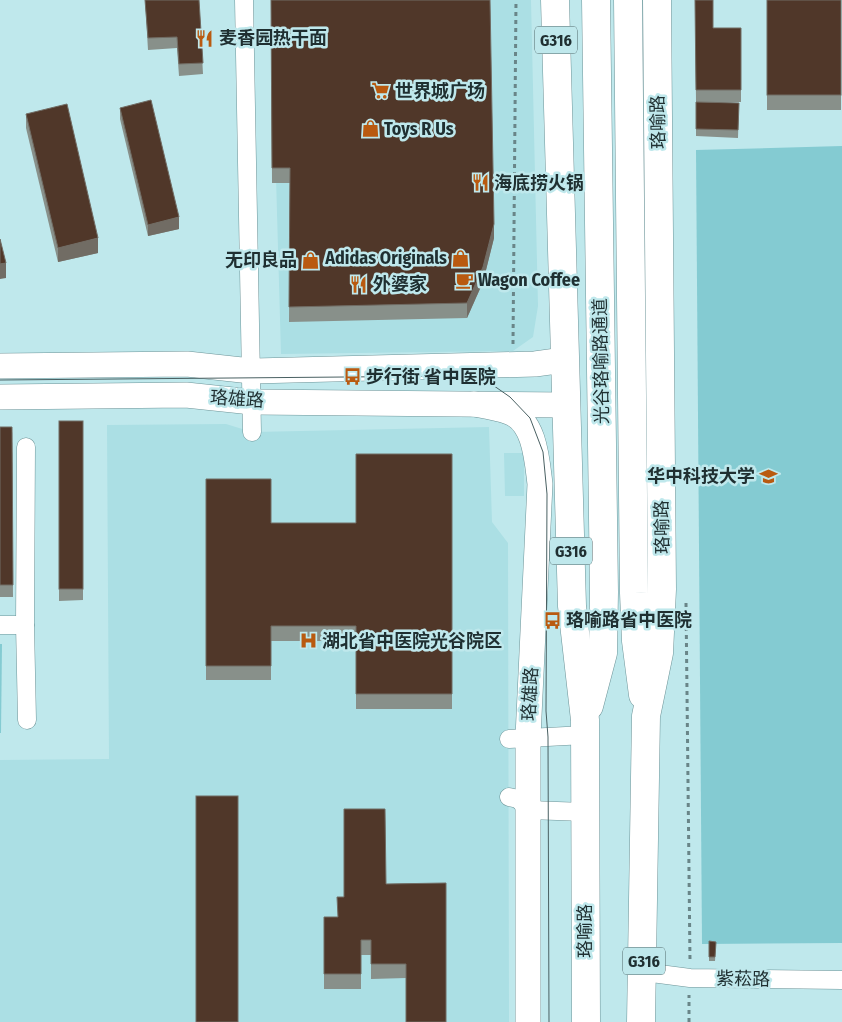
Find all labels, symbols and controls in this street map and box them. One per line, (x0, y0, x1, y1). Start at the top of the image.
road number: G316 (535, 26, 577, 54)
place label: 麦香园热干面 (219, 27, 327, 49)
restaurant icon: 麦香园热干面 (195, 28, 215, 48)
place label: 世界城广场 (395, 80, 485, 102)
supermarket icon: 世界城广场 (371, 81, 391, 101)
street label: 珞喻路 (647, 95, 669, 149)
place label: Toys R Us (384, 118, 454, 140)
shop icon: Toys R Us (360, 119, 380, 139)
place label: 海底捞火锅 (494, 172, 584, 194)
restaurant icon: 海底捞火锅 (470, 173, 490, 193)
place label: Adidas Originals (324, 247, 447, 269)
shop icon: Adidas Originals (451, 248, 471, 268)
place label: 无印良品 (225, 249, 297, 271)
shop icon: 无印良品 (301, 250, 321, 270)
place label: Wagon Coffee (478, 269, 580, 291)
cafe icon: Wagon Coffee (454, 270, 474, 290)
place label: 外婆家 (373, 273, 427, 295)
restaurant icon: 外婆家 (349, 274, 369, 294)
street label: 光谷珞喻路通道 (589, 298, 613, 424)
place label: 步行街 省中医院 (366, 366, 496, 388)
bus stop icon: 步行街 省中医院 (342, 367, 362, 387)
street label: 珞雄路 (209, 386, 265, 412)
place label: 华中科技大学 (647, 465, 755, 487)
school or university icon: 华中科技大学 (759, 466, 779, 486)
street label: 珞喻路 (651, 500, 673, 554)
road number: G316 (550, 538, 592, 564)
place label: 珞喻路省中医院 (566, 609, 692, 631)
bus stop icon: 珞喻路省中医院 (542, 610, 562, 630)
place label: 湖北省中医院光谷院区 (322, 630, 502, 652)
hospital icon: 湖北省中医院光谷院区 (298, 631, 318, 651)
street label: 珞雄路 (518, 666, 542, 722)
street label: 珞喻路 (574, 904, 596, 958)
road number: G316 (623, 948, 665, 974)
street label: 紫菘路 (716, 968, 770, 990)

